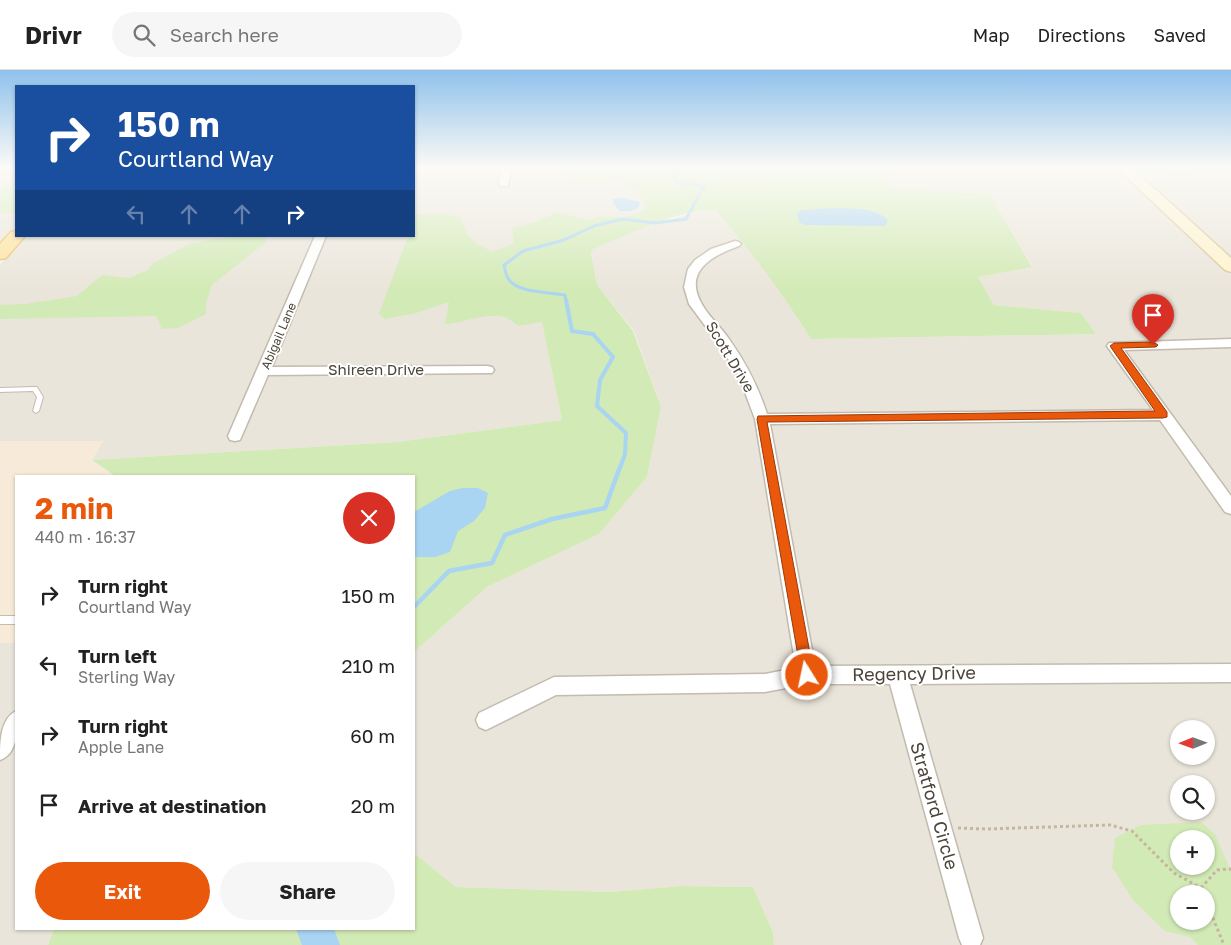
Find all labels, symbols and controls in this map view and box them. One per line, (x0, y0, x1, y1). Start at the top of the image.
search box (112, 12, 462, 57)
text: Drivr (25, 20, 82, 49)
icon: search (130, 21, 158, 49)
text: Search here (170, 23, 279, 46)
text: Map (973, 24, 1009, 46)
text: Directions (1037, 24, 1125, 46)
text: Saved (1153, 24, 1206, 46)
text: 150 m (118, 103, 220, 145)
icon: right (35, 105, 100, 170)
text: Courtland Way (118, 145, 274, 172)
icon: left (122, 200, 150, 228)
icon: ahead (175, 200, 203, 228)
icon: ahead (228, 200, 256, 228)
icon: right (281, 200, 309, 228)
pin (1132, 294, 1174, 345)
street label: Abigail Lane (258, 300, 299, 371)
icon: arrive (1139, 301, 1167, 329)
street label: Scott Drive (703, 318, 759, 395)
street label: Shireen Drive (328, 360, 424, 378)
text: 2 min (35, 490, 113, 526)
button: close (343, 492, 395, 544)
text: 440 m · 16:37 (35, 527, 135, 547)
text: Turn right (78, 574, 168, 597)
icon: right (35, 581, 63, 609)
text: 150 m (341, 584, 395, 607)
text: Courtland Way (78, 597, 191, 617)
text: Turn left (78, 644, 157, 667)
position arrow (780, 648, 832, 700)
icon: left (35, 651, 63, 679)
text: 210 m (341, 654, 395, 677)
street label: Regency Drive (852, 661, 976, 685)
text: Sterling Way (78, 667, 175, 687)
text: Turn right (78, 714, 168, 737)
north arrow (1170, 720, 1215, 765)
map controls (1170, 720, 1215, 930)
icon: right (35, 721, 63, 749)
text: 60 m (350, 724, 395, 747)
text: Apple Lane (78, 737, 164, 757)
street label: Stratford Circle (906, 739, 964, 872)
button: search (1170, 775, 1215, 820)
icon: arrive (35, 791, 63, 819)
text: Arrive at destination (78, 794, 266, 817)
text: 20 m (351, 794, 395, 817)
button: + (1170, 830, 1215, 875)
button: Exit (35, 862, 210, 920)
button: Share (220, 862, 395, 920)
button: − (1170, 885, 1215, 930)

